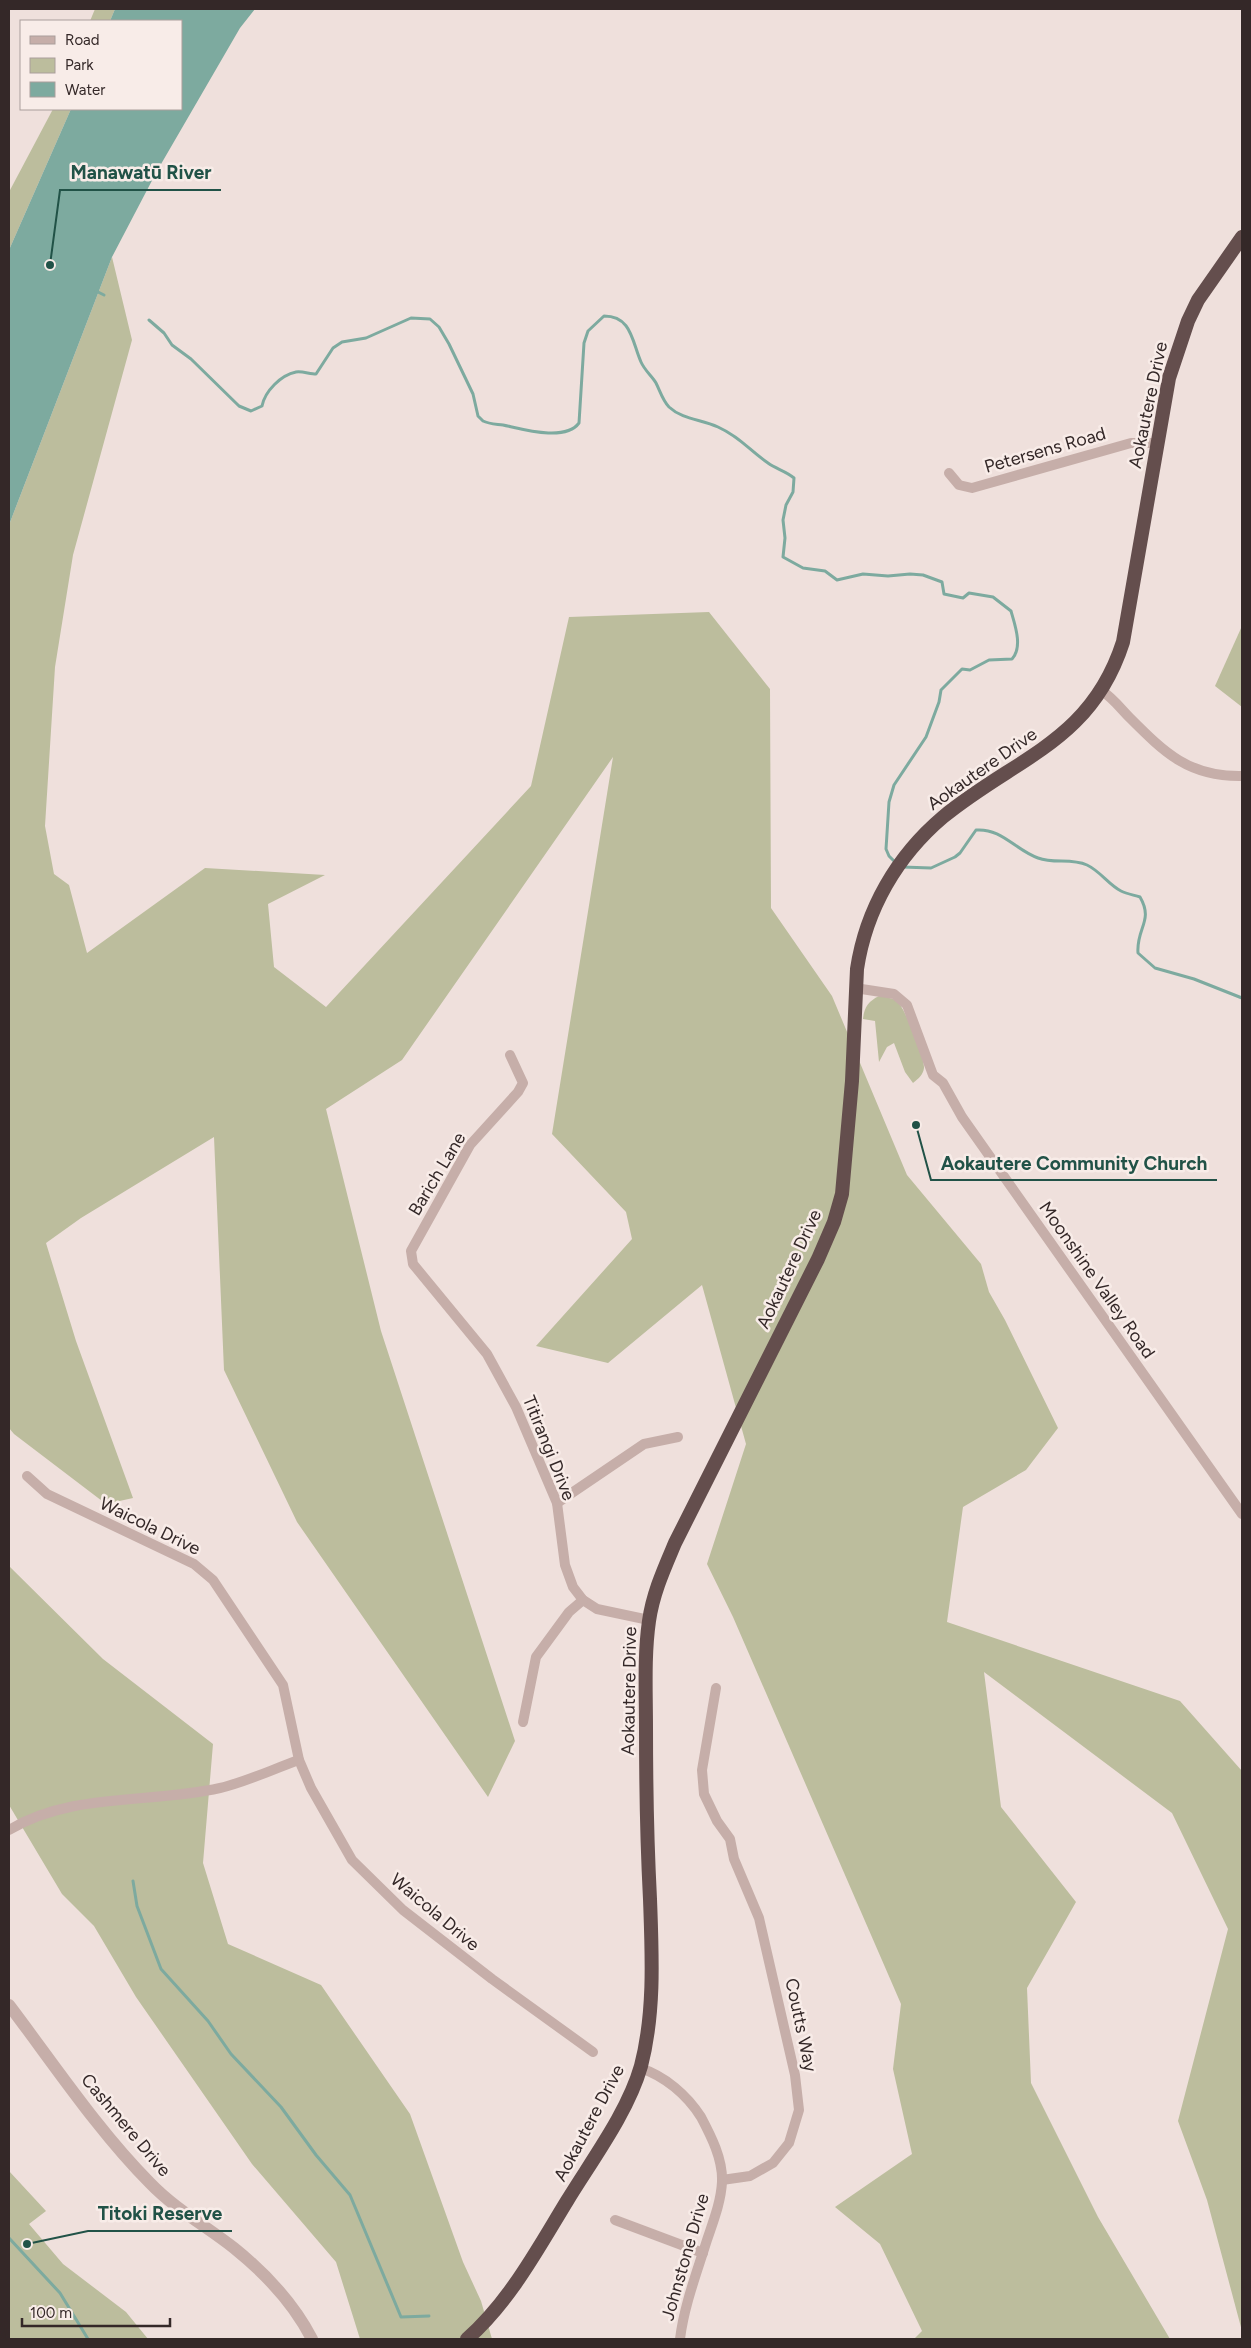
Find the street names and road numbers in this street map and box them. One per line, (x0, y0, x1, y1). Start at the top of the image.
street label: Aokautere Drive (1124, 340, 1172, 470)
street label: Petersens Road (982, 422, 1108, 478)
street label: Aokautere Drive (923, 723, 1041, 815)
street label: Barich Lane (404, 1128, 470, 1220)
street label: Moonshine Valley Road (1034, 1197, 1160, 1363)
street label: Aokautere Drive (752, 1206, 826, 1332)
street label: Titirangi Drive (518, 1392, 580, 1504)
street label: Waicola Drive (96, 1492, 204, 1560)
street label: Aokautere Drive (617, 1626, 641, 1756)
street label: Waicola Drive (386, 1868, 484, 1956)
street label: Coutts Way (780, 1976, 822, 2074)
street label: Aokautere Drive (549, 2061, 629, 2185)
street label: Cashmere Drive (77, 2069, 176, 2181)
street label: Johnstone Drive (656, 2191, 714, 2323)

